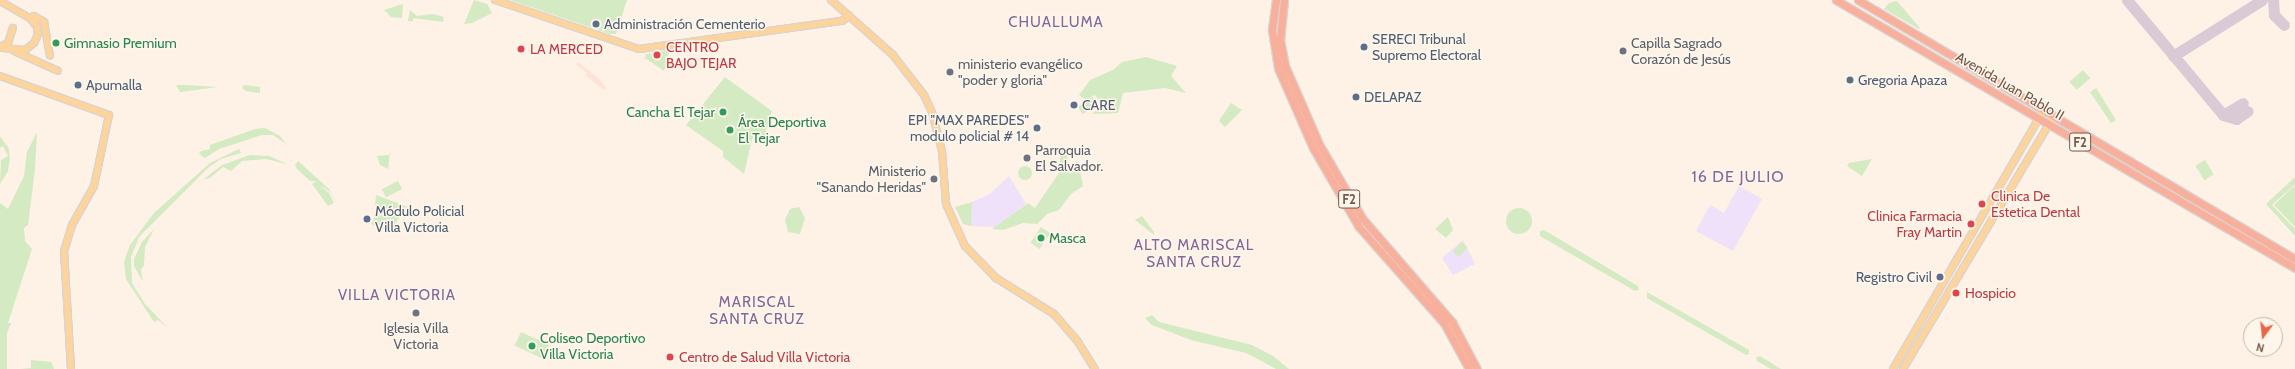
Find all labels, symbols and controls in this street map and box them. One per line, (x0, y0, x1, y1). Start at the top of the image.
district label: CHUALLUMA (1008, 14, 1104, 32)
place label: Administración Cementerio (604, 16, 766, 32)
marker: Administración Cementerio (591, 19, 601, 29)
place label: SERECI Tribunal Supremo Electoral (1372, 31, 1481, 64)
place label: Gimnasio Premium (64, 35, 177, 51)
place label: Capilla Sagrado Corazón de Jesús (1631, 35, 1731, 68)
marker: Gimnasio Premium (51, 38, 61, 48)
place label: CENTRO BAJO TEJAR (666, 39, 736, 72)
place label: LA MERCED (530, 41, 603, 57)
marker: SERECI Tribunal Supremo Electoral (1359, 42, 1369, 52)
marker: LA MERCED (515, 43, 527, 55)
marker: Capilla Sagrado Corazón de Jesús (1618, 46, 1628, 56)
street label: Avenida Juan Pablo II (1953, 48, 2067, 124)
marker: CENTRO BAJO TEJAR (651, 49, 663, 61)
place label: ministerio evangélico "poder y gloria" (958, 56, 1083, 88)
marker: ministerio evangélico "poder y gloria" (945, 67, 955, 77)
place label: Gregoria Apaza (1858, 72, 1947, 88)
marker: Gregoria Apaza (1845, 75, 1855, 85)
place label: Apumalla (86, 77, 142, 93)
marker: Apumalla (73, 80, 83, 90)
place label: DELAPAZ (1364, 89, 1421, 105)
marker: DELAPAZ (1351, 92, 1361, 102)
place label: CARE (1082, 97, 1115, 113)
marker: CARE (1069, 100, 1079, 110)
place label: Cancha El Tejar (626, 104, 715, 120)
marker: Cancha El Tejar (718, 107, 728, 117)
place label: EPI "MAX PAREDES" modulo policial # 14 (908, 112, 1029, 144)
place label: Área Deportiva El Tejar (738, 114, 826, 146)
marker: EPI "MAX PAREDES" modulo policial # 14 (1032, 123, 1042, 133)
marker: Área Deportiva El Tejar (725, 125, 735, 135)
road number: F2 (2069, 131, 2091, 153)
place label: Parroquia El Salvador. (1035, 142, 1103, 174)
marker: Parroquia El Salvador. (1022, 153, 1032, 163)
place label: Ministerio "Sanando Heridas" (817, 163, 926, 196)
district label: 16 DE JULIO (1691, 167, 1785, 187)
marker: Ministerio "Sanando Heridas" (929, 174, 939, 184)
road number: F2 (1338, 188, 1360, 210)
place label: Clinica De Estetica Dental (1991, 188, 2080, 220)
marker: Clinica De Estetica Dental (1976, 198, 1988, 210)
place label: Módulo Policial Villa Victoria (375, 203, 464, 236)
place label: Clinica Farmacia Fray Martin (1867, 208, 1962, 240)
marker: Módulo Policial Villa Victoria (362, 214, 372, 224)
marker: Clinica Farmacia Fray Martin (1965, 218, 1977, 230)
place label: Masca (1049, 230, 1086, 246)
marker: Masca (1036, 233, 1046, 243)
district label: ALTO MARISCAL SANTA CRUZ (1134, 236, 1254, 271)
place label: Registro Civil (1856, 269, 1932, 285)
marker: Registro Civil (1935, 272, 1945, 282)
place label: Hospicio (1965, 285, 2016, 301)
district label: VILLA VICTORIA (338, 287, 456, 305)
marker: Hospicio (1950, 287, 1962, 299)
district label: MARISCAL SANTA CRUZ (709, 293, 805, 328)
marker: Iglesia Villa Victoria (411, 308, 421, 318)
north arrow (2243, 317, 2283, 357)
place label: Iglesia Villa Victoria (384, 320, 448, 352)
place label: Coliseo Deportivo Villa Victoria (540, 330, 646, 362)
text: N (2255, 340, 2266, 355)
marker: Coliseo Deportivo Villa Victoria (527, 341, 537, 351)
place label: Centro de Salud Villa Victoria (679, 349, 850, 365)
marker: Centro de Salud Villa Victoria (664, 351, 676, 363)

